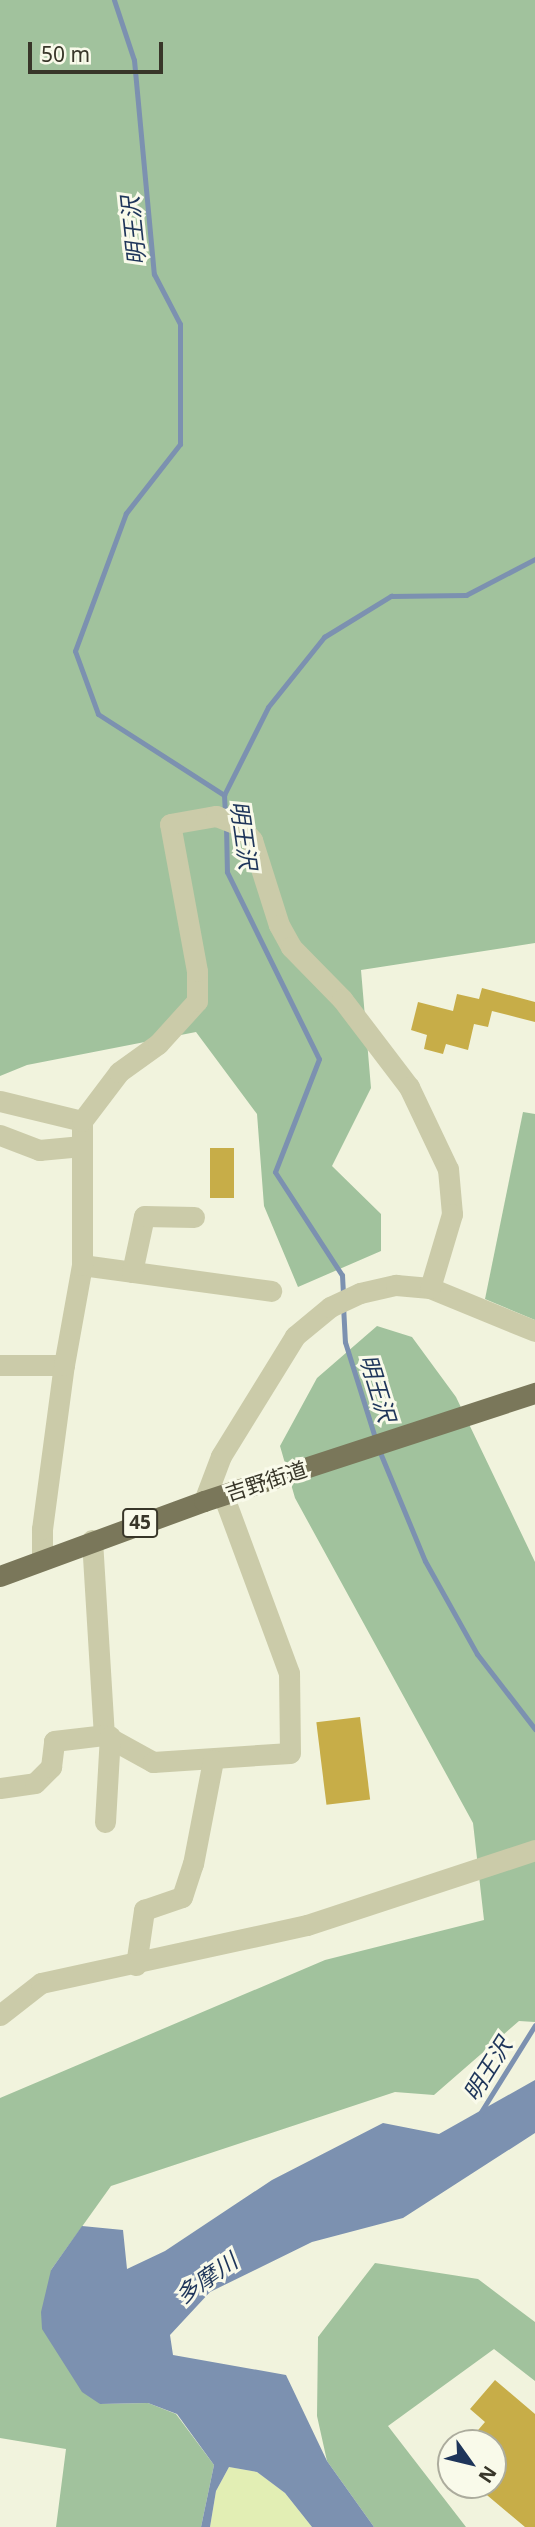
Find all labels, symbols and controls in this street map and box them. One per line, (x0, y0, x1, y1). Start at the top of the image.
scale bar (32, 28, 166, 72)
text: 50 m (41, 40, 90, 68)
water label: 明王沢 (116, 195, 150, 267)
water label: 明王沢 (226, 799, 262, 871)
water label: 明王沢 (355, 1351, 401, 1425)
street label: 吉野街道 (222, 1456, 310, 1506)
road number: 45 (121, 1508, 159, 1539)
water label: 明王沢 (457, 2032, 517, 2106)
water label: 多摩川 (170, 2247, 242, 2309)
north arrow (437, 2429, 507, 2499)
text: N (473, 2461, 503, 2488)

